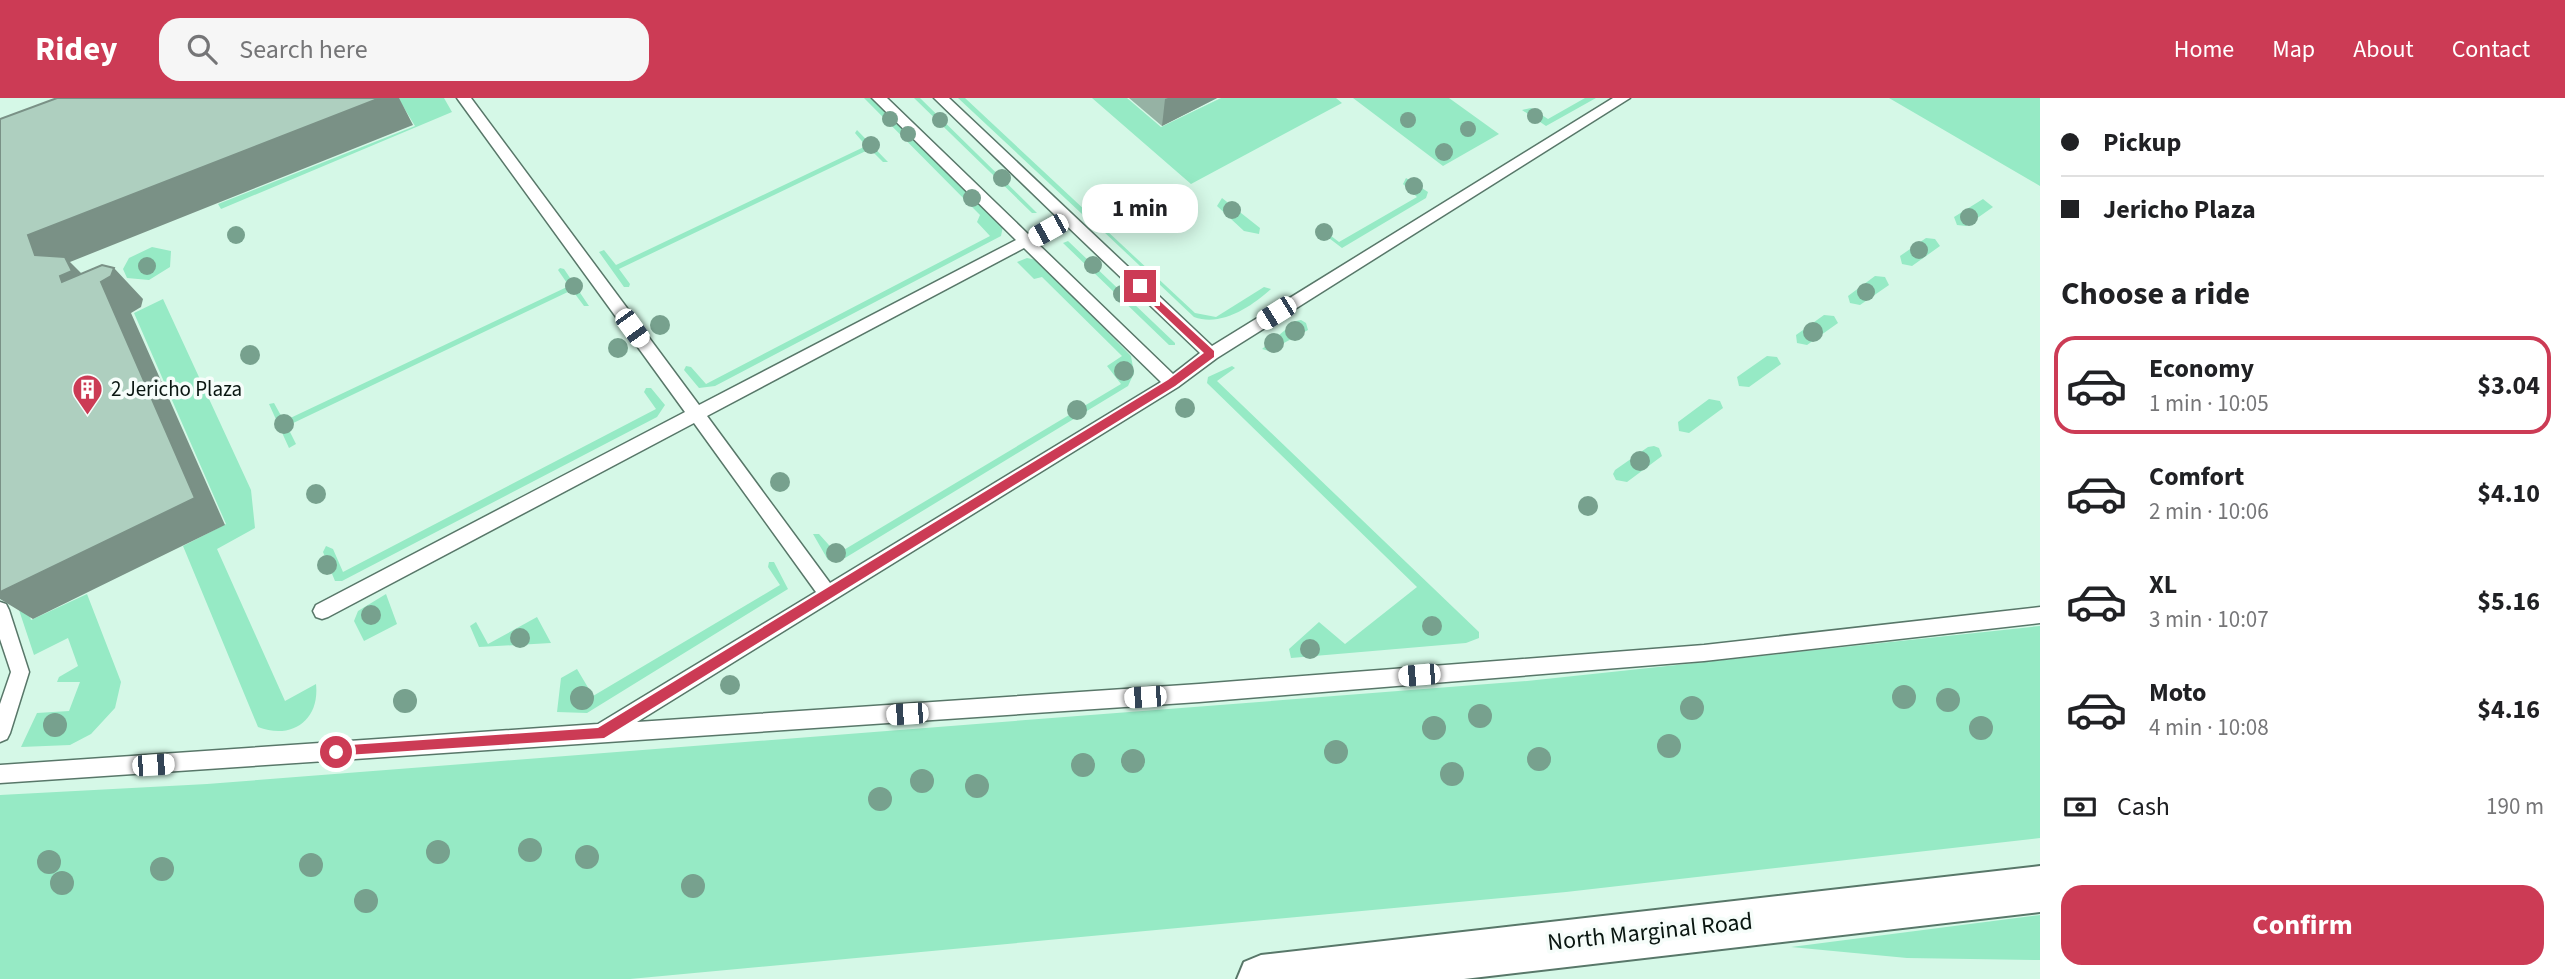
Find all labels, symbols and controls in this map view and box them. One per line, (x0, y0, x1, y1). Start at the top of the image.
search box (159, 18, 649, 81)
text: Ridey (35, 26, 117, 73)
icon: search (183, 30, 221, 68)
text: Search here (239, 31, 368, 68)
text: Home (2174, 32, 2234, 67)
text: Map (2272, 32, 2315, 67)
text: About (2353, 32, 2414, 67)
text: Contact (2452, 32, 2530, 67)
text: Pickup (2103, 124, 2181, 161)
callout: 1 min (1082, 184, 1198, 234)
text: Jericho Plaza (2103, 191, 2256, 228)
text: 1 min (1112, 192, 1168, 225)
car (1025, 211, 1072, 249)
route end (1124, 270, 1156, 302)
text: Choose a ride (2061, 271, 2250, 317)
car (1253, 293, 1300, 333)
car (612, 305, 653, 351)
text: Economy (2149, 350, 2254, 387)
icon: car (2065, 354, 2128, 417)
text: $3.04 (2477, 367, 2540, 404)
building icon: 2 Jericho Plaza (71, 372, 105, 416)
place label: 2 Jericho Plaza (111, 374, 242, 404)
text: 1 min · 10:05 (2149, 387, 2269, 420)
text: Comfort (2149, 458, 2244, 495)
icon: car (2065, 462, 2128, 525)
text: $4.10 (2477, 475, 2540, 512)
text: 2 min · 10:06 (2149, 495, 2269, 528)
text: XL (2149, 566, 2177, 603)
icon: car (2065, 570, 2128, 633)
text: $5.16 (2477, 583, 2540, 620)
text: 3 min · 10:07 (2149, 603, 2269, 636)
car (1398, 663, 1441, 687)
text: Moto (2149, 674, 2206, 711)
icon: car (2065, 678, 2128, 741)
car (1124, 685, 1167, 709)
text: $4.16 (2477, 691, 2540, 728)
car (886, 702, 929, 726)
text: 4 min · 10:08 (2149, 711, 2269, 744)
route start (320, 736, 352, 768)
car (132, 753, 175, 777)
icon: cash (2061, 788, 2099, 826)
text: Cash (2117, 788, 2170, 825)
text: 190 m (2486, 790, 2544, 823)
button: Confirm (2061, 885, 2544, 965)
street label: North Marginal Road (1546, 904, 1754, 960)

